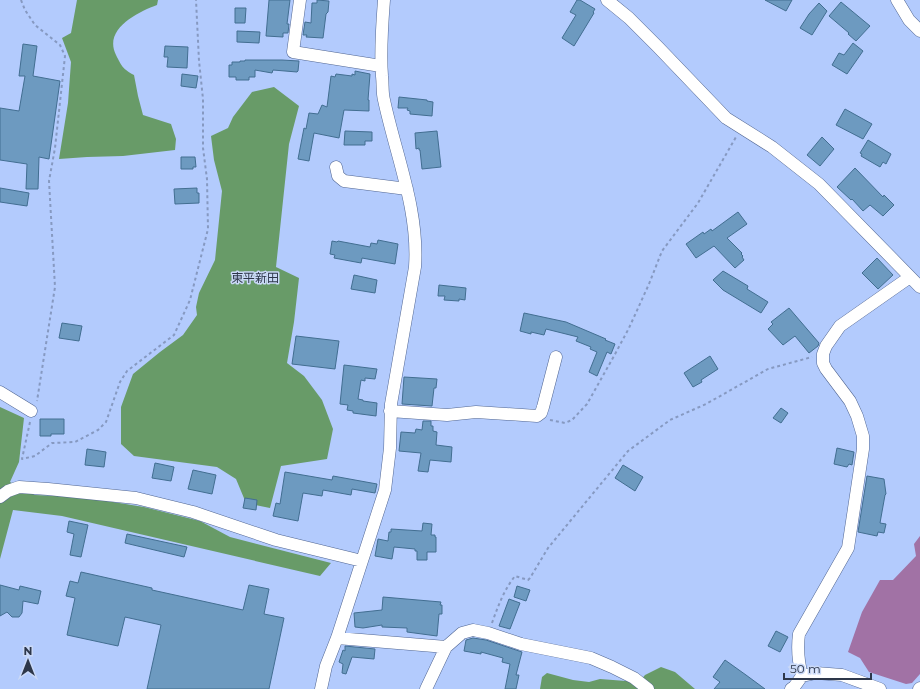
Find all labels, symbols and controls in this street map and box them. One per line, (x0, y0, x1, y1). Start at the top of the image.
district label: 東平新田 (231, 270, 279, 285)
north arrow (8, 641, 48, 681)
text: N (24, 644, 32, 658)
scale bar (784, 655, 871, 681)
text: 50 m (790, 661, 821, 676)

